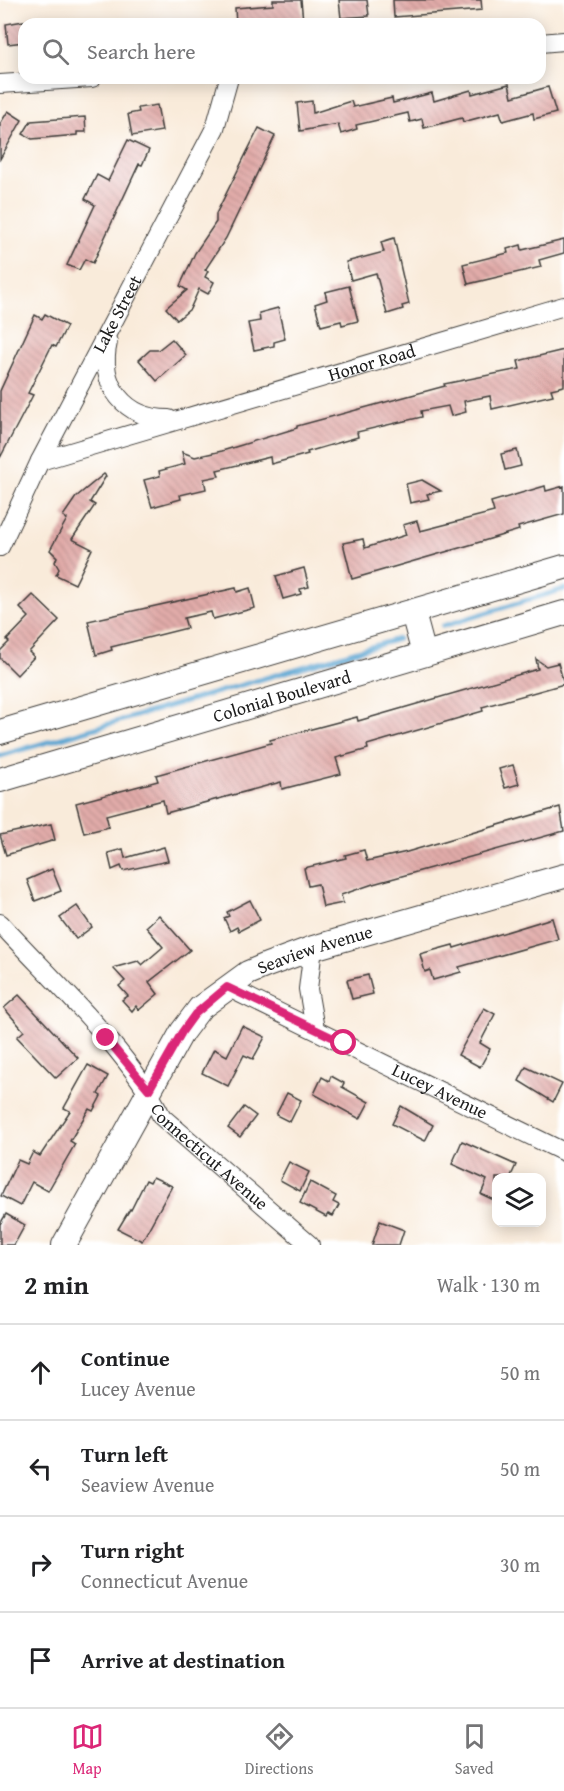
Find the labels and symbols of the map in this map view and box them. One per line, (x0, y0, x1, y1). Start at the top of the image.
street label: Lake Street (85, 270, 149, 357)
street label: Honor Road (325, 337, 419, 388)
street label: Colonial Boulevard (210, 663, 354, 729)
street label: Seaview Avenue (253, 918, 376, 981)
route end (92, 1024, 118, 1050)
route start (330, 1029, 356, 1055)
street label: Lucey Avenue (388, 1056, 492, 1126)
street label: Connecticut Avenue (144, 1098, 275, 1216)

